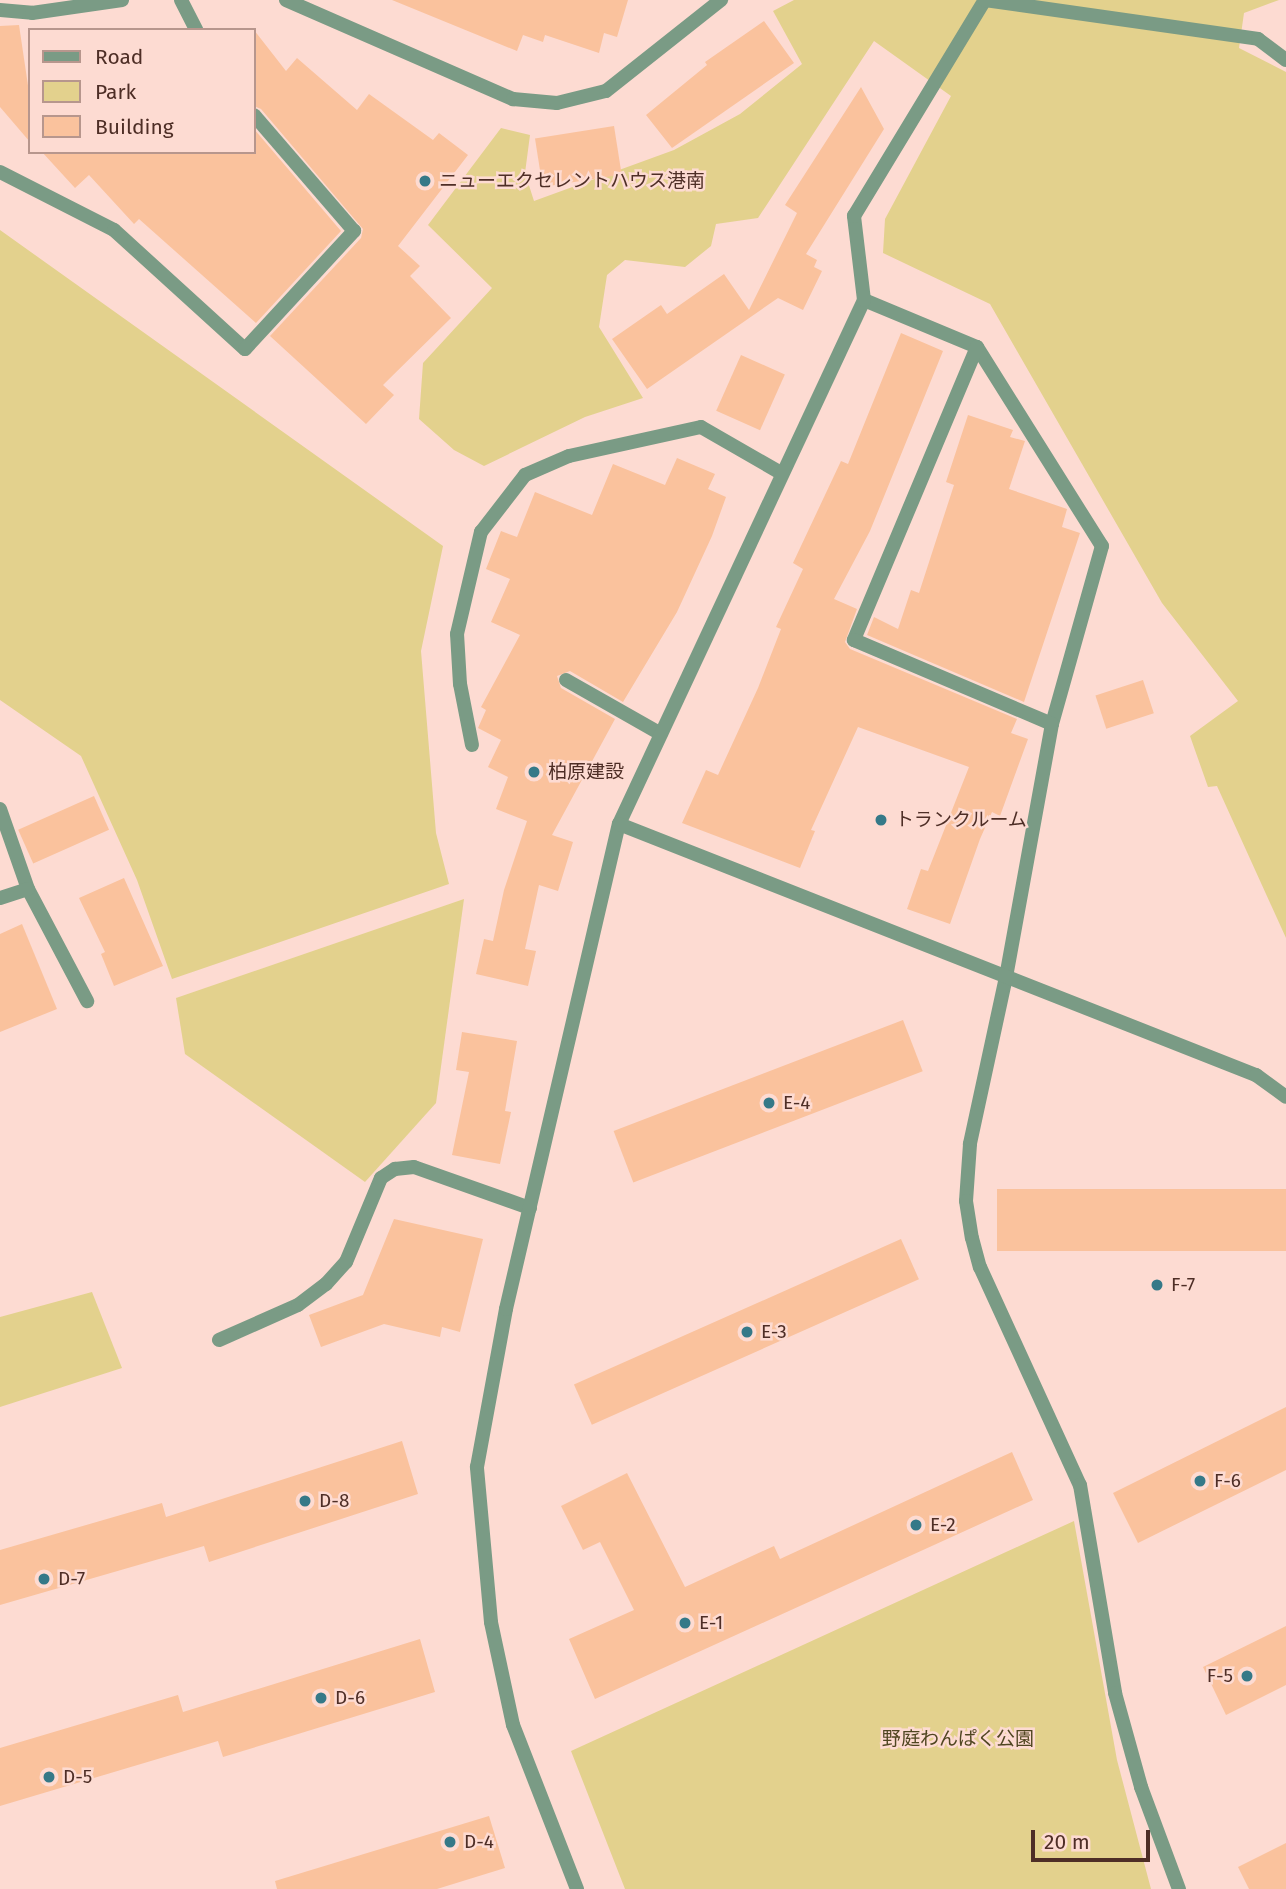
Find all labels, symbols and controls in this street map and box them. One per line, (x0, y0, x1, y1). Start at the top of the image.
legend (28, 28, 256, 154)
text: Road (95, 44, 143, 70)
text: Park (95, 79, 136, 105)
text: Building (95, 114, 174, 140)
place label: ニューエクセレントハウス港南 (439, 170, 705, 192)
marker: ニューエクセレントハウス港南 (417, 173, 433, 189)
place label: 柏原建設 (548, 761, 624, 783)
marker: 柏原建設 (526, 764, 542, 780)
place label: トランクルーム (895, 809, 1028, 831)
marker: トランクルーム (873, 812, 889, 828)
place label: E-4 (783, 1092, 810, 1114)
marker: E-4 (761, 1095, 777, 1111)
place label: F-7 (1171, 1274, 1195, 1296)
marker: F-7 (1149, 1277, 1165, 1293)
place label: E-3 (761, 1321, 787, 1343)
marker: E-3 (739, 1324, 755, 1340)
place label: F-6 (1214, 1470, 1241, 1492)
marker: F-6 (1192, 1473, 1208, 1489)
place label: D-8 (319, 1490, 349, 1512)
marker: D-8 (297, 1493, 313, 1509)
place label: E-2 (930, 1514, 956, 1536)
marker: E-2 (908, 1517, 924, 1533)
place label: D-7 (58, 1568, 85, 1590)
marker: D-7 (36, 1571, 52, 1587)
place label: E-1 (699, 1612, 723, 1634)
marker: E-1 (677, 1615, 693, 1631)
place label: F-5 (1207, 1665, 1233, 1687)
marker: F-5 (1239, 1668, 1255, 1684)
place label: D-6 (335, 1687, 365, 1709)
marker: D-6 (313, 1690, 329, 1706)
park label: 野庭わんぱく公園 (882, 1728, 1034, 1750)
place label: D-5 (63, 1766, 92, 1788)
marker: D-5 (41, 1769, 57, 1785)
scale bar (1034, 1815, 1153, 1859)
text: 20 m (1044, 1829, 1090, 1855)
place label: D-4 (464, 1831, 494, 1853)
marker: D-4 (442, 1834, 458, 1850)

